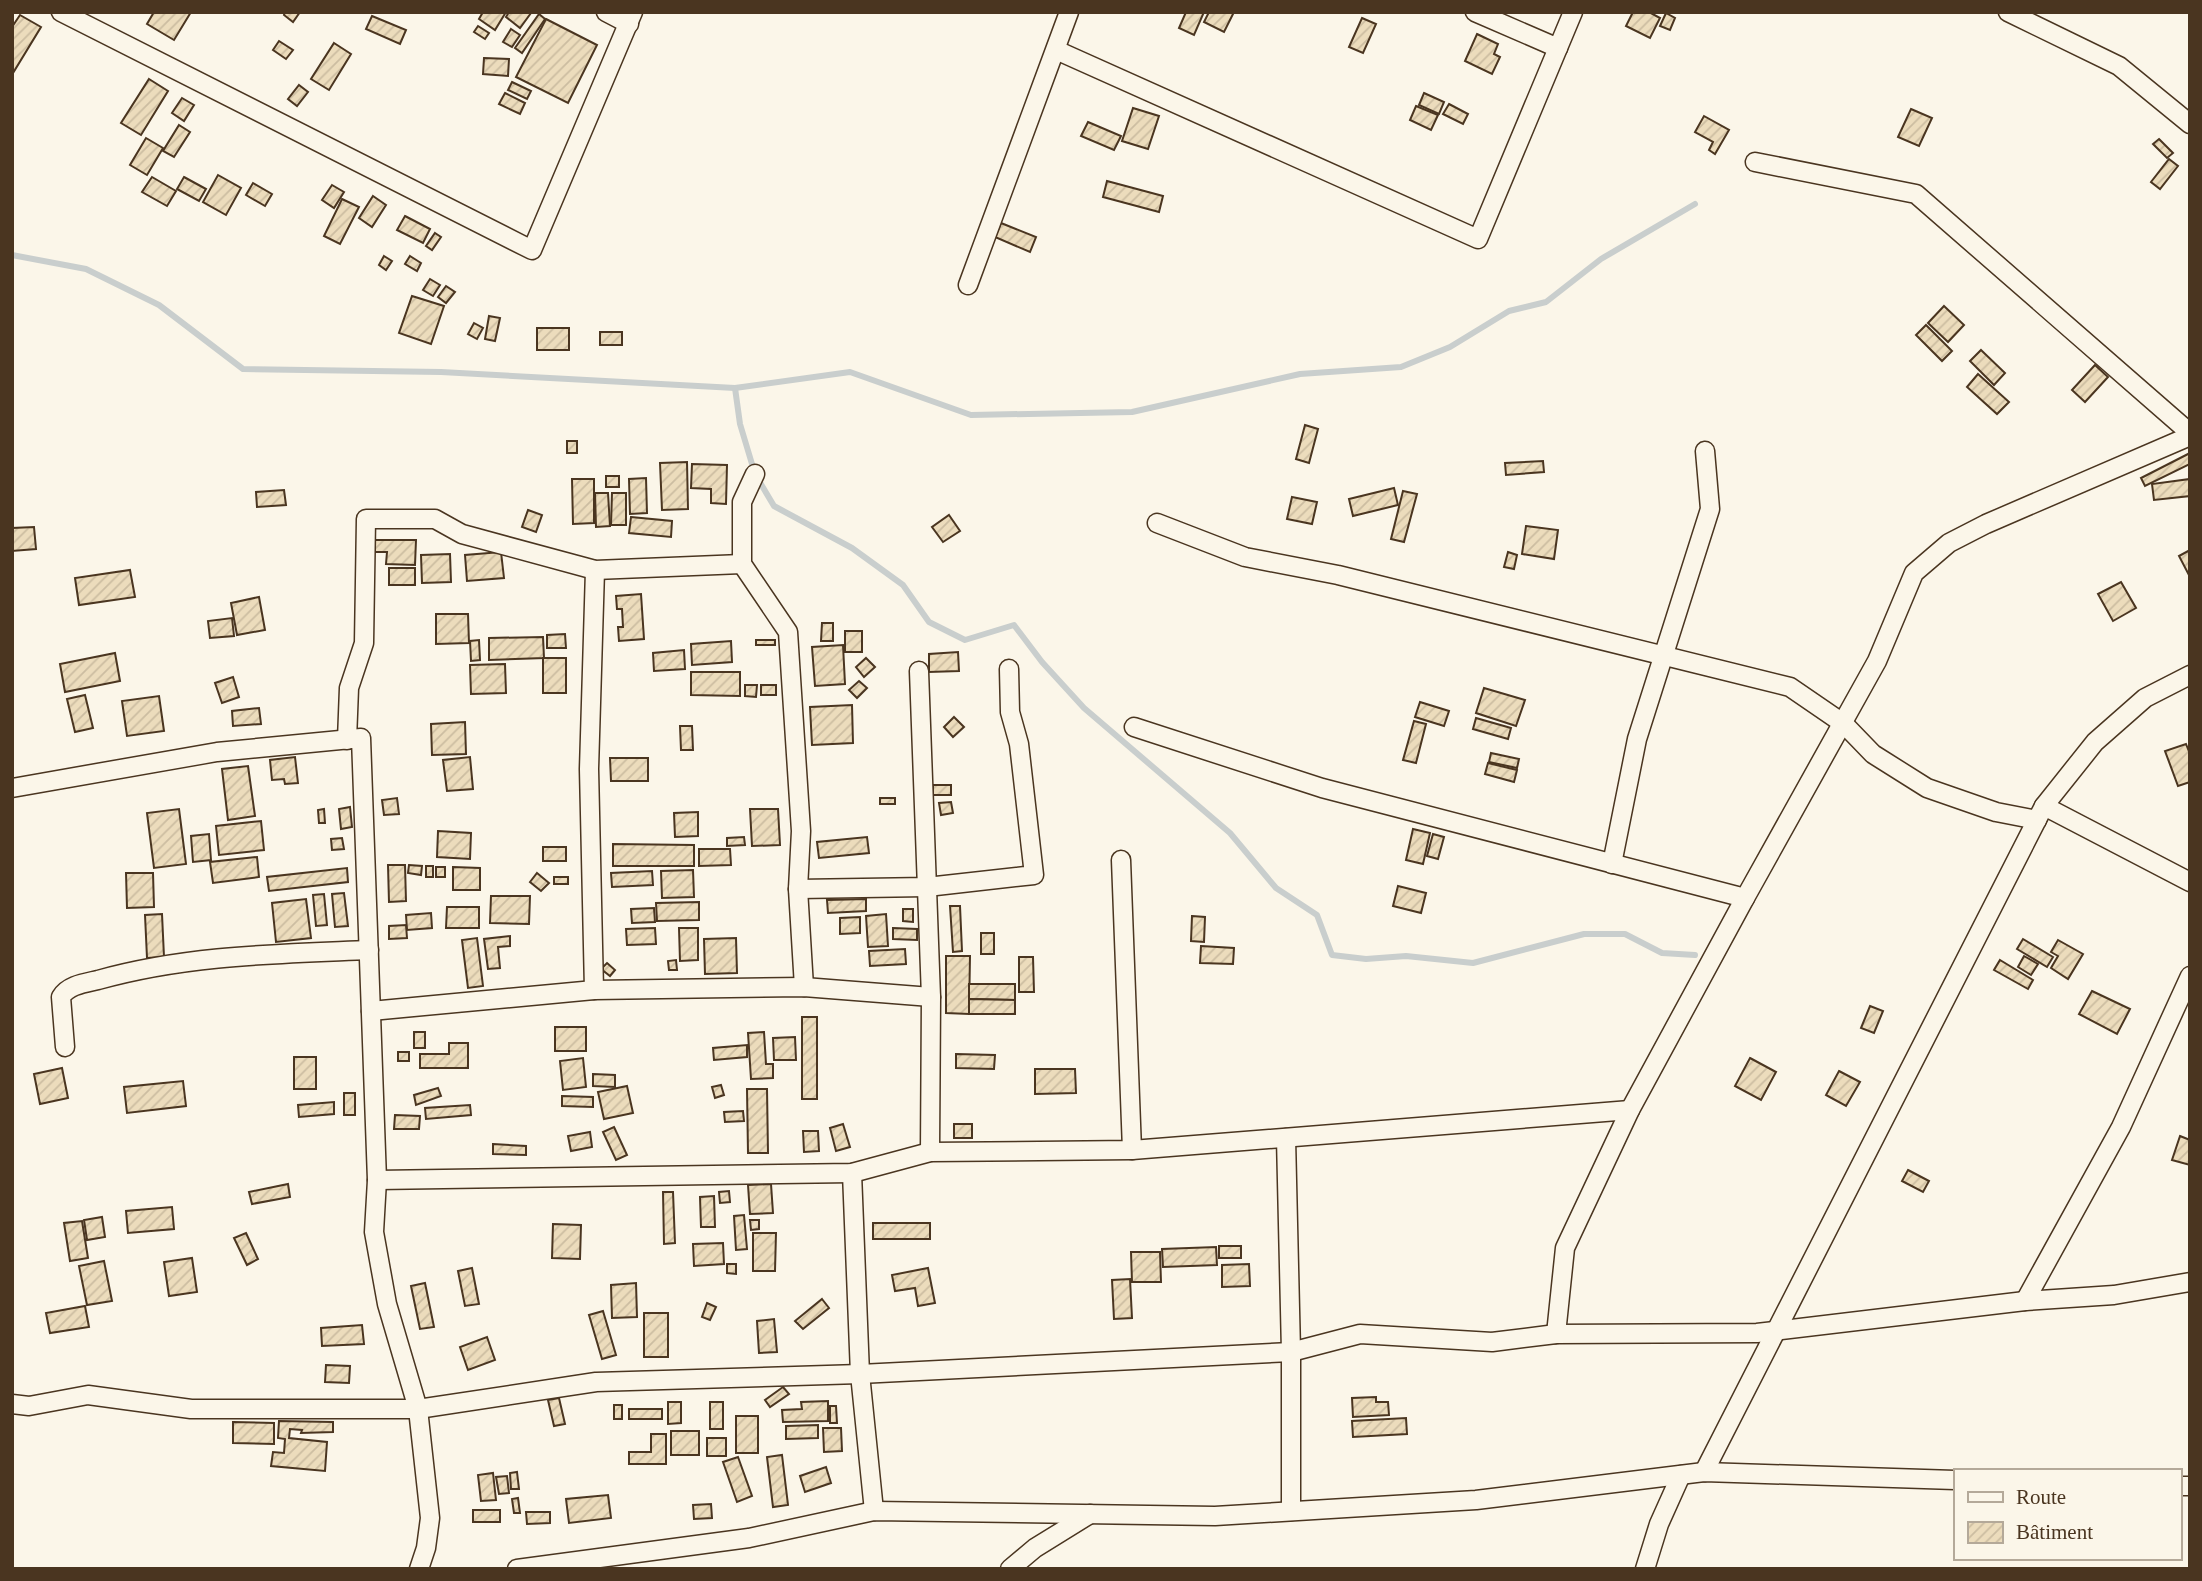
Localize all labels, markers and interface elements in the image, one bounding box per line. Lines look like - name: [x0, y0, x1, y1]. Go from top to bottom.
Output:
- legend: [1954, 1469, 2181, 1560]
- text: Route: [2016, 1485, 2066, 1509]
- text: Bâtiment: [2016, 1520, 2093, 1544]

